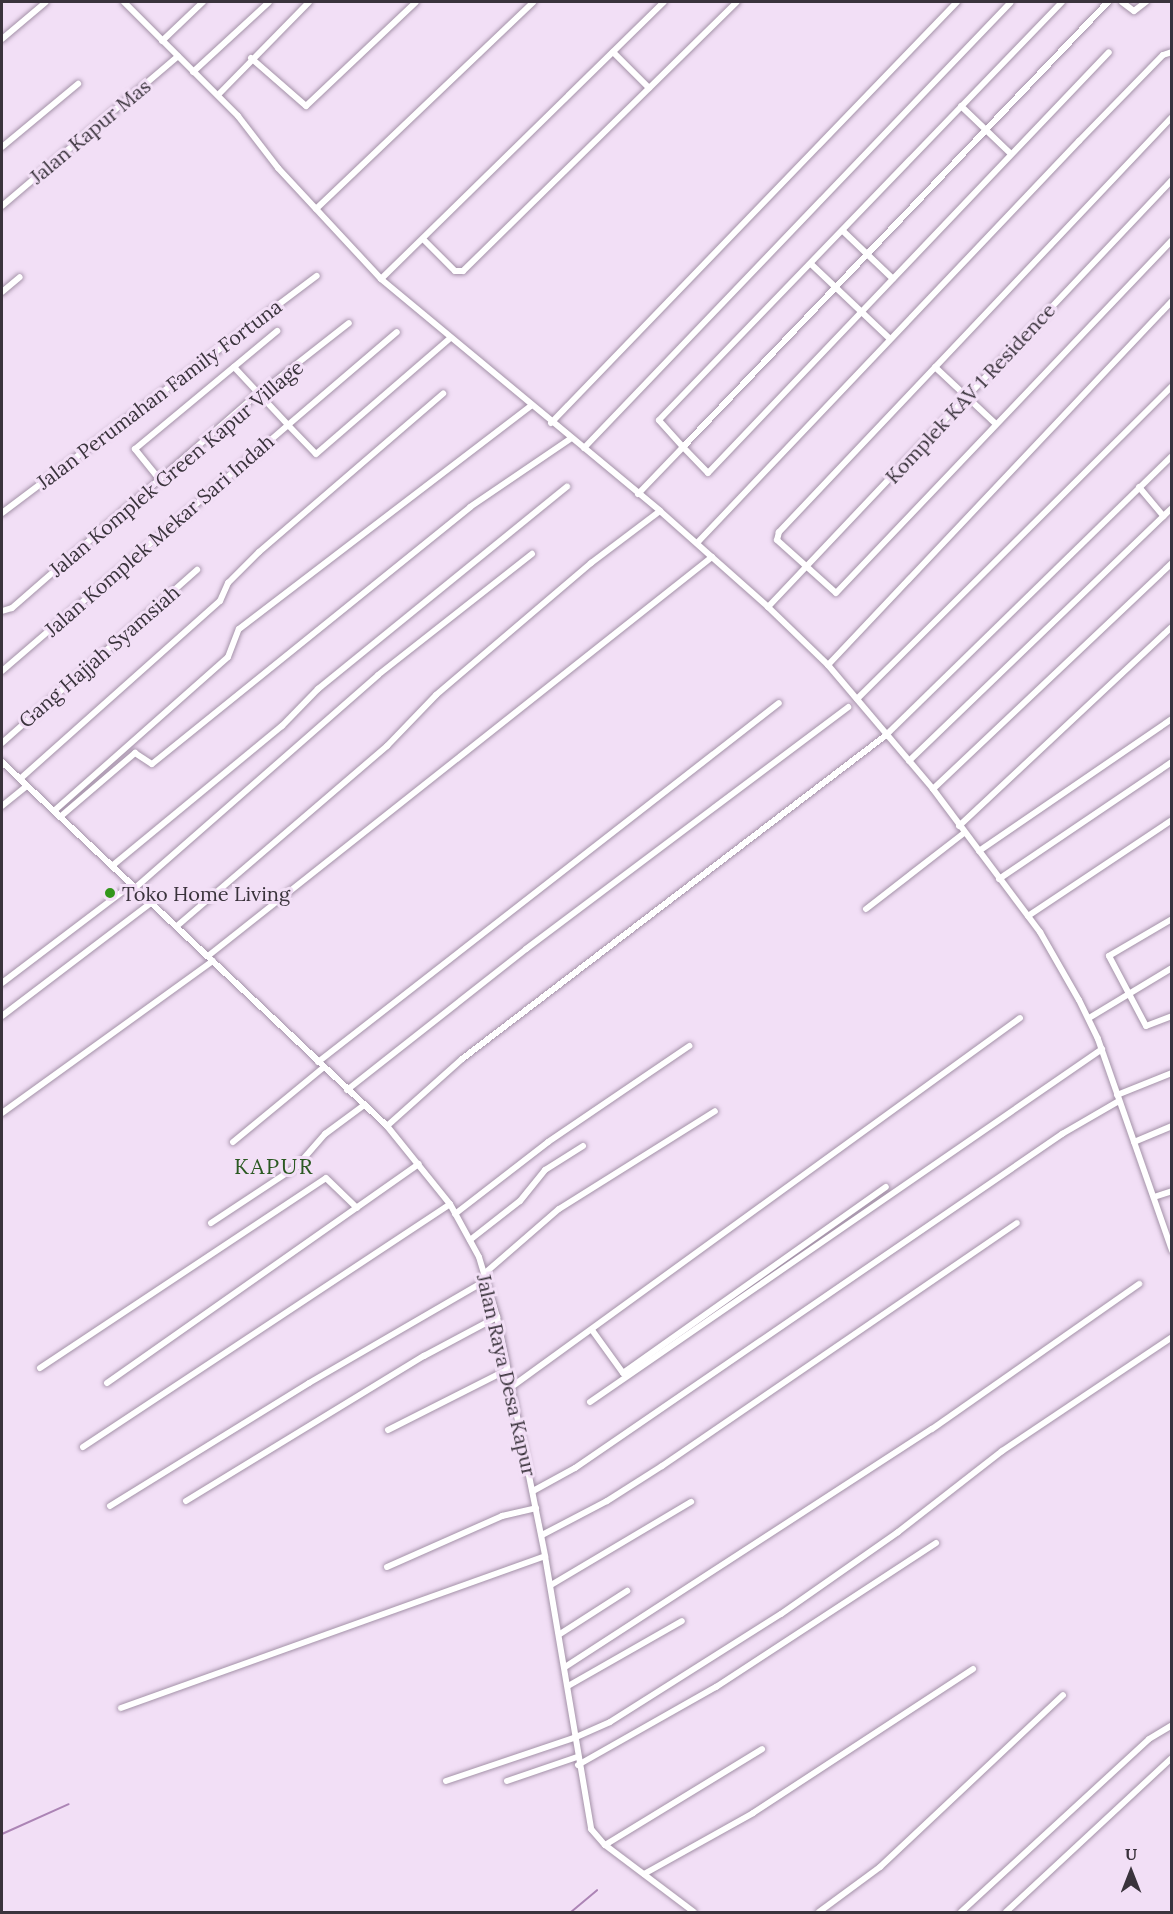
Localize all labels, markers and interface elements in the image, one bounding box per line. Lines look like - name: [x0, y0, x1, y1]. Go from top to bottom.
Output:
- street label: Jalan Kapur Mas: [25, 73, 155, 189]
- street label: Jalan Perumahan Family Fortuna: [32, 294, 286, 494]
- street label: Komplek KAV 1 Residence: [880, 298, 1060, 488]
- street label: Jalan Komplek Green Kapur Village: [44, 355, 308, 581]
- street label: Jalan Komplek Mekar Sari Indah: [39, 429, 279, 641]
- street label: Gang Hajjah Syamsiah: [14, 580, 184, 732]
- place label: Toko Home Living: [122, 881, 290, 905]
- marker: Toko Home Living: [103, 886, 117, 900]
- district label: KAPUR: [234, 1154, 314, 1180]
- street label: Jalan Raya Desa Kapur: [472, 1272, 542, 1478]
- north arrow: [1101, 1842, 1161, 1902]
- text: U: [1125, 1844, 1137, 1864]

